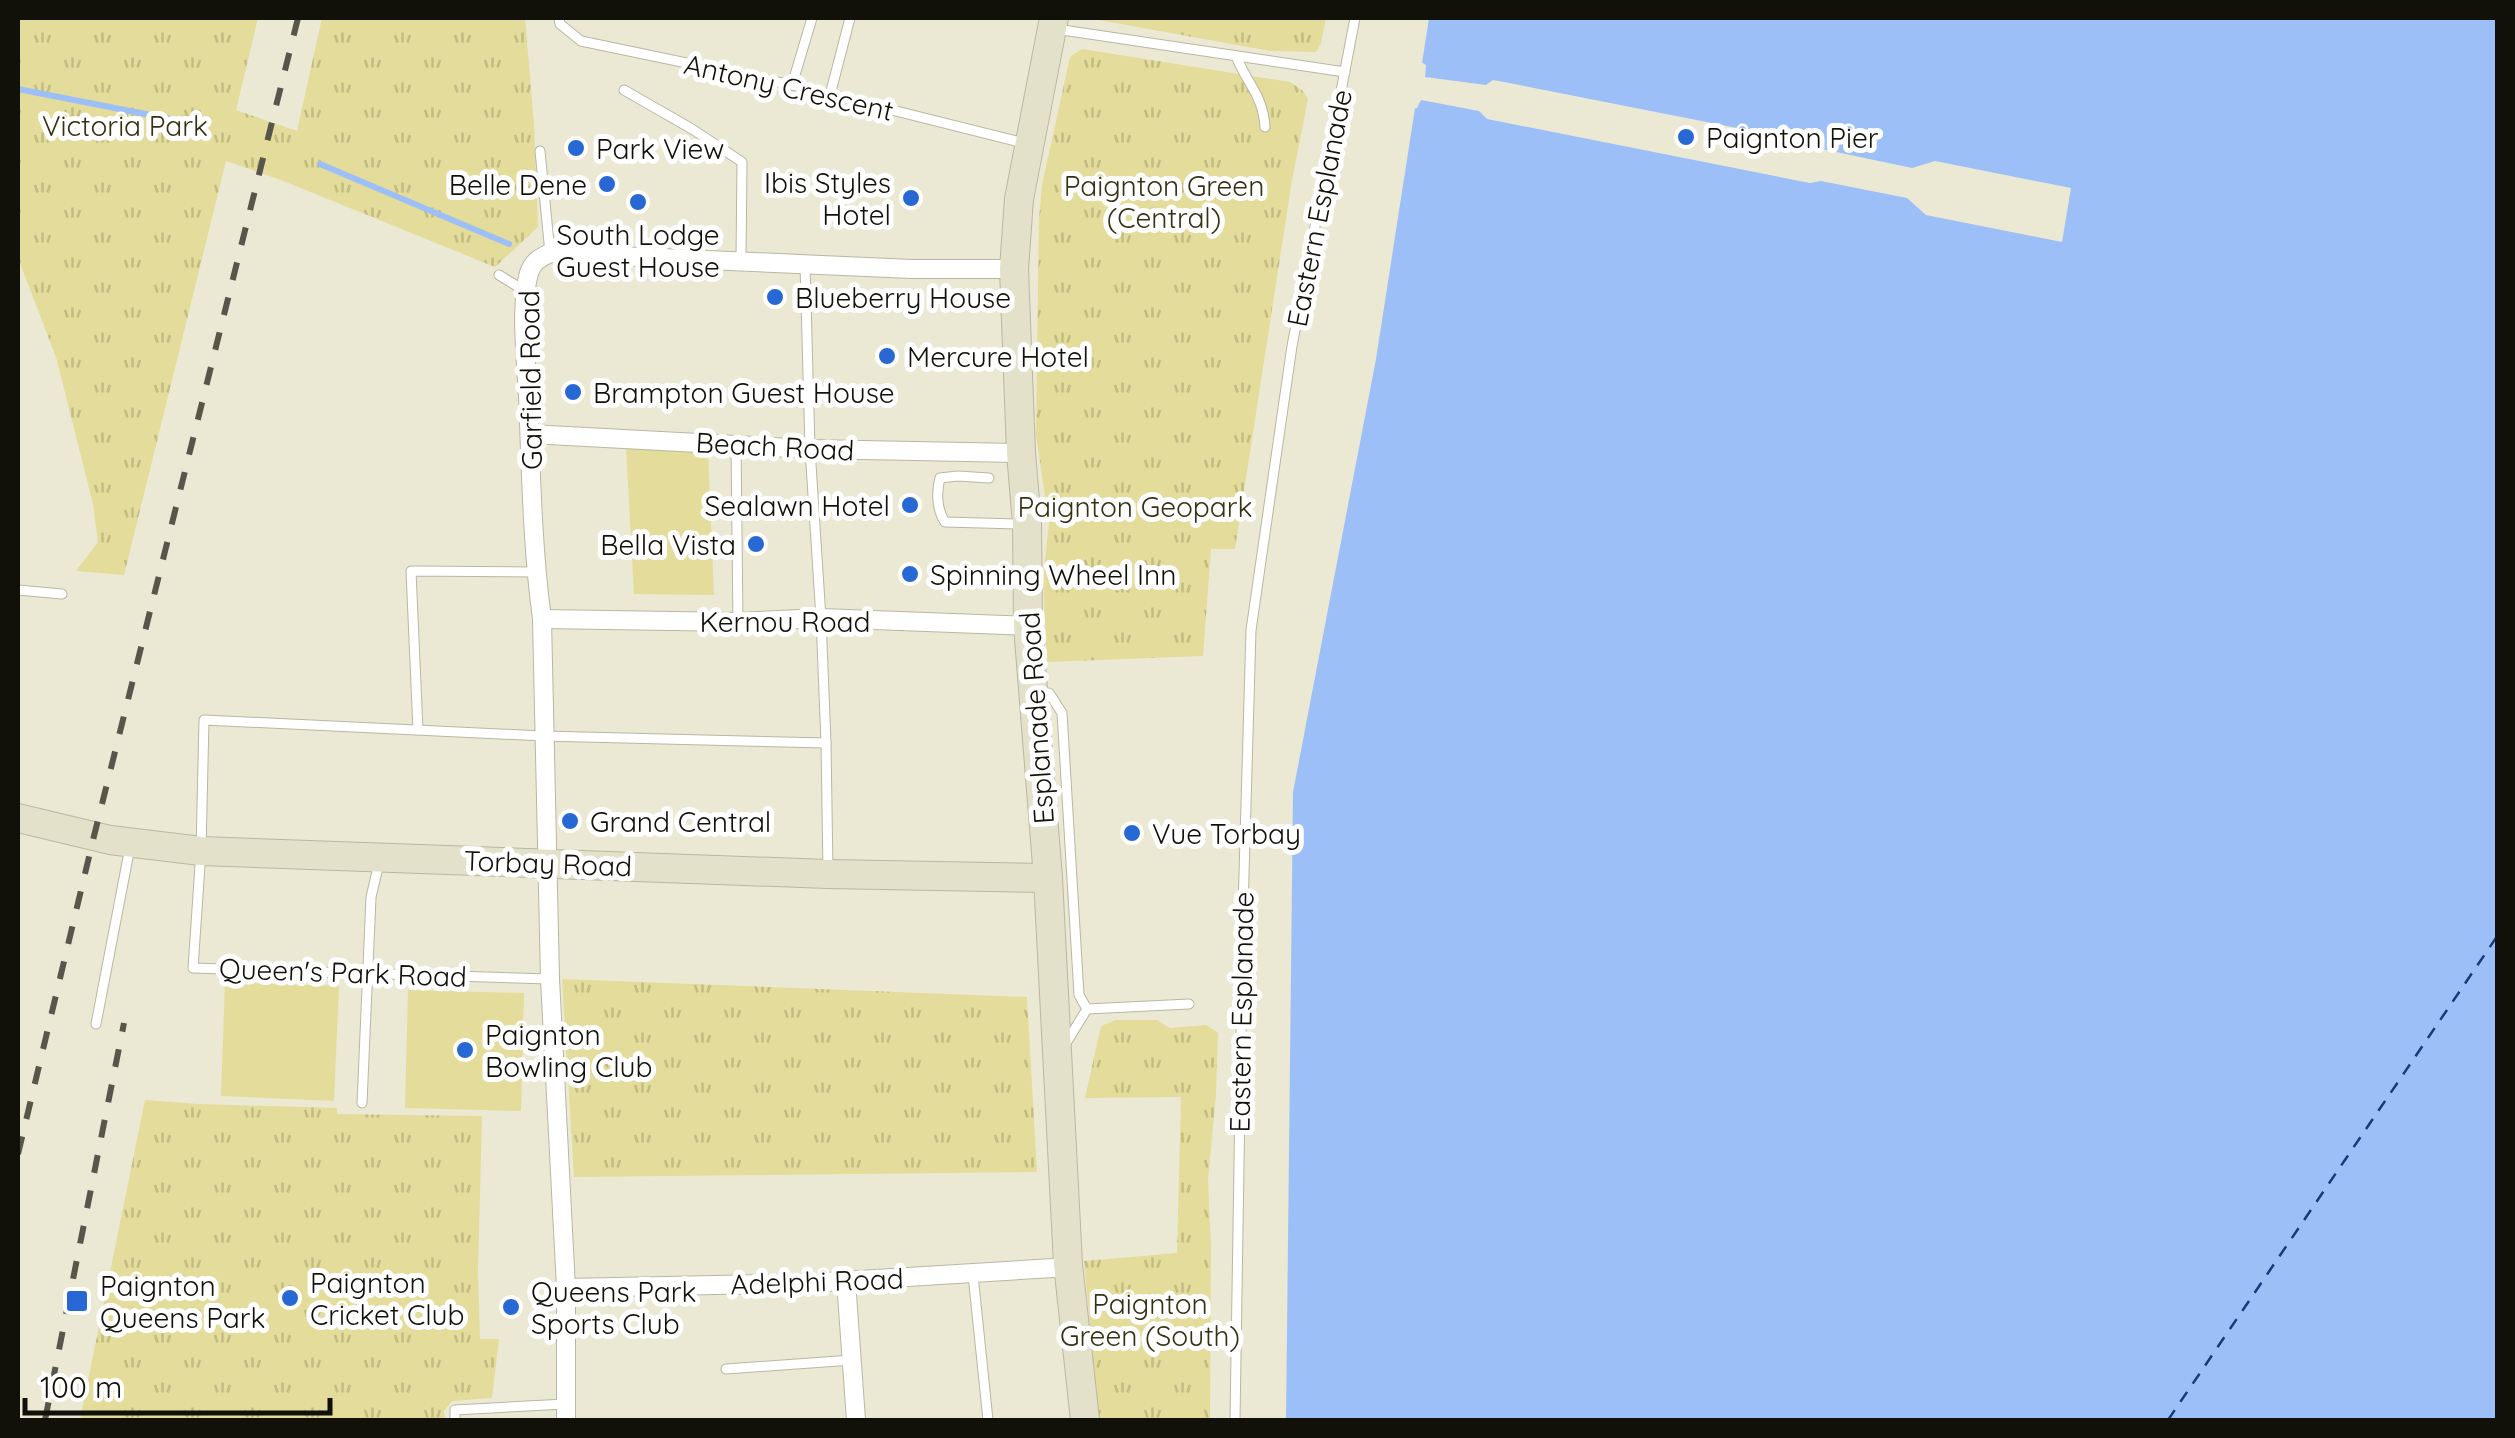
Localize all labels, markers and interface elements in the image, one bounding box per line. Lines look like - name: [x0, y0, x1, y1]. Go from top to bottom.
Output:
- street label: Antony Crescent: [681, 46, 897, 128]
- street label: Eastern Esplanade: [1279, 86, 1359, 330]
- park label: Victoria Park: [42, 108, 208, 143]
- place label: Paignton Pier: [1706, 120, 1879, 155]
- marker: Paignton Pier: [1675, 126, 1697, 148]
- place label: Park View: [596, 131, 724, 166]
- marker: Park View: [565, 137, 587, 159]
- place label: Ibis Styles Hotel: [764, 165, 891, 232]
- place label: Belle Dene: [449, 167, 587, 202]
- park label: Paignton Green (Central): [1064, 168, 1264, 235]
- marker: Belle Dene: [596, 173, 618, 195]
- marker: Ibis Styles Hotel: [900, 187, 922, 209]
- marker: South Lodge Guest House: [627, 191, 649, 213]
- place label: South Lodge Guest House: [556, 217, 720, 284]
- place label: Blueberry House: [795, 280, 1011, 315]
- marker: Blueberry House: [764, 286, 786, 308]
- street label: Garfield Road: [511, 290, 549, 470]
- place label: Mercure Hotel: [907, 339, 1089, 374]
- marker: Mercure Hotel: [876, 345, 898, 367]
- place label: Brampton Guest House: [593, 375, 895, 410]
- marker: Brampton Guest House: [562, 381, 584, 403]
- street label: Beach Road: [695, 424, 855, 468]
- place label: Sealawn Hotel: [705, 488, 890, 523]
- park label: Paignton Geopark: [1017, 489, 1253, 524]
- marker: Sealawn Hotel: [899, 494, 921, 516]
- place label: Bella Vista: [600, 527, 736, 562]
- marker: Bella Vista: [745, 533, 767, 555]
- place label: Spinning Wheel Inn: [930, 557, 1176, 592]
- marker: Spinning Wheel Inn: [899, 563, 921, 585]
- street label: Kernou Road: [699, 604, 871, 639]
- street label: Esplanade Road: [1011, 611, 1061, 825]
- place label: Grand Central: [590, 804, 771, 839]
- marker: Grand Central: [559, 810, 581, 832]
- place label: Vue Torbay: [1152, 816, 1301, 851]
- marker: Vue Torbay: [1121, 822, 1143, 844]
- street label: Torbay Road: [463, 843, 633, 883]
- street label: Eastern Esplanade: [1221, 891, 1261, 1133]
- street label: Queen's Park Road: [218, 950, 468, 994]
- place label: Paignton Bowling Club: [485, 1017, 652, 1084]
- marker: Paignton Bowling Club: [454, 1039, 476, 1061]
- street label: Adelphi Road: [730, 1260, 904, 1302]
- place label: Paignton Cricket Club: [310, 1265, 464, 1332]
- place label: Paignton Queens Park: [100, 1268, 266, 1335]
- place label: Queens Park Sports Club: [531, 1274, 697, 1341]
- park label: Paignton Green (South): [1060, 1286, 1240, 1353]
- marker: Paignton Cricket Club: [279, 1287, 301, 1309]
- marker: Paignton Queens Park: [64, 1288, 90, 1314]
- marker: Queens Park Sports Club: [500, 1296, 522, 1318]
- scale bar: [25, 1353, 330, 1415]
- text: 100 m: [40, 1368, 122, 1406]

